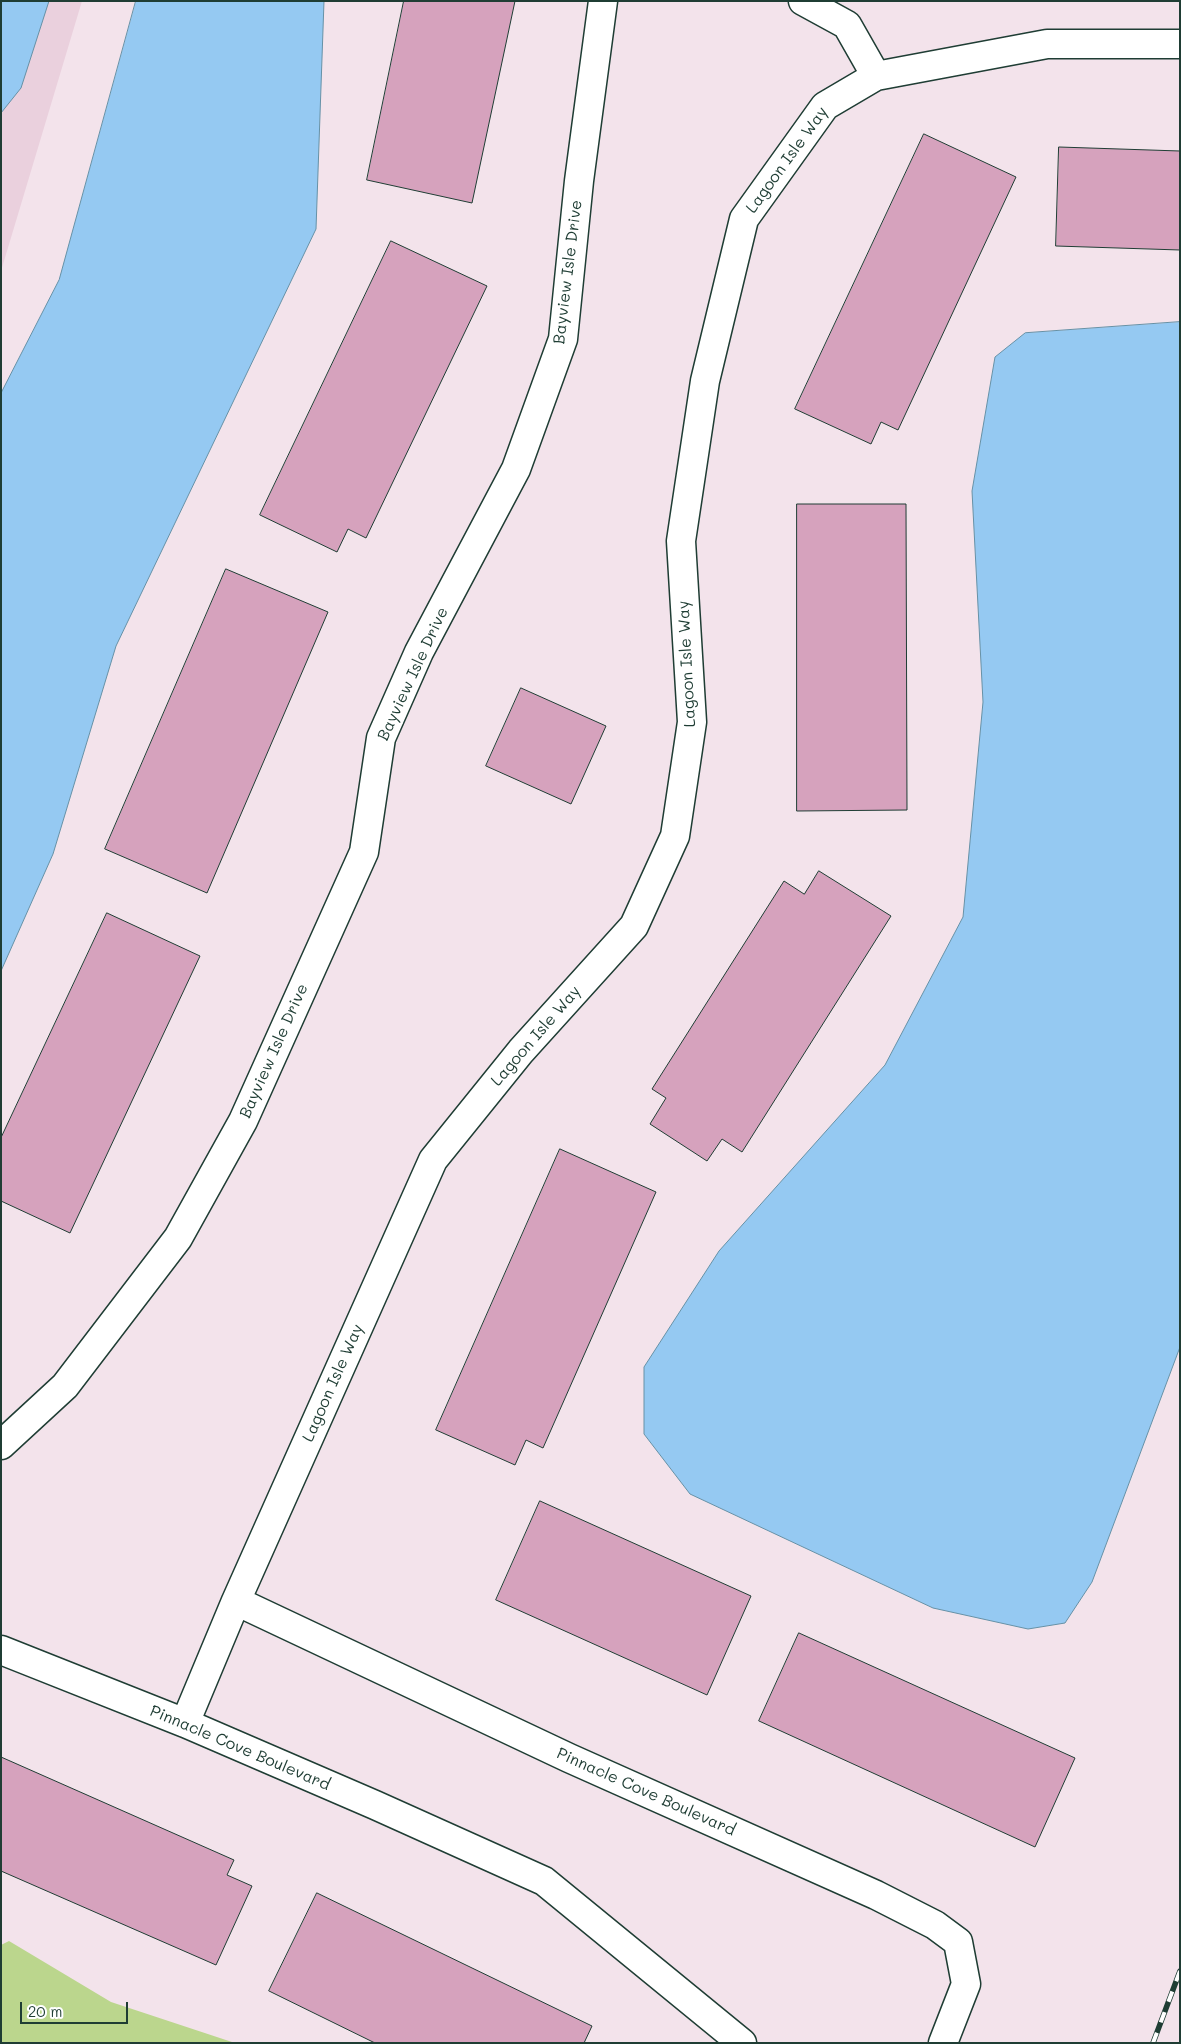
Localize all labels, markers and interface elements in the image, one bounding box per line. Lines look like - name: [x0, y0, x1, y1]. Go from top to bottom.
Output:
- street label: Lagoon Isle Way: [742, 103, 832, 217]
- street label: Bayview Isle Drive: [550, 199, 586, 345]
- street label: Lagoon Isle Way: [674, 600, 700, 728]
- street label: Bayview Isle Drive: [374, 604, 452, 744]
- street label: Bayview Isle Drive: [236, 981, 312, 1121]
- street label: Lagoon Isle Way: [487, 982, 585, 1090]
- street label: Lagoon Isle Way: [298, 1321, 368, 1445]
- street label: Pinnacle Cove Boulevard: [147, 1701, 333, 1795]
- street label: Pinnacle Cove Boulevard: [554, 1744, 738, 1840]
- scale bar: [22, 1992, 130, 2024]
- text: 20 m: [28, 2001, 62, 2021]

